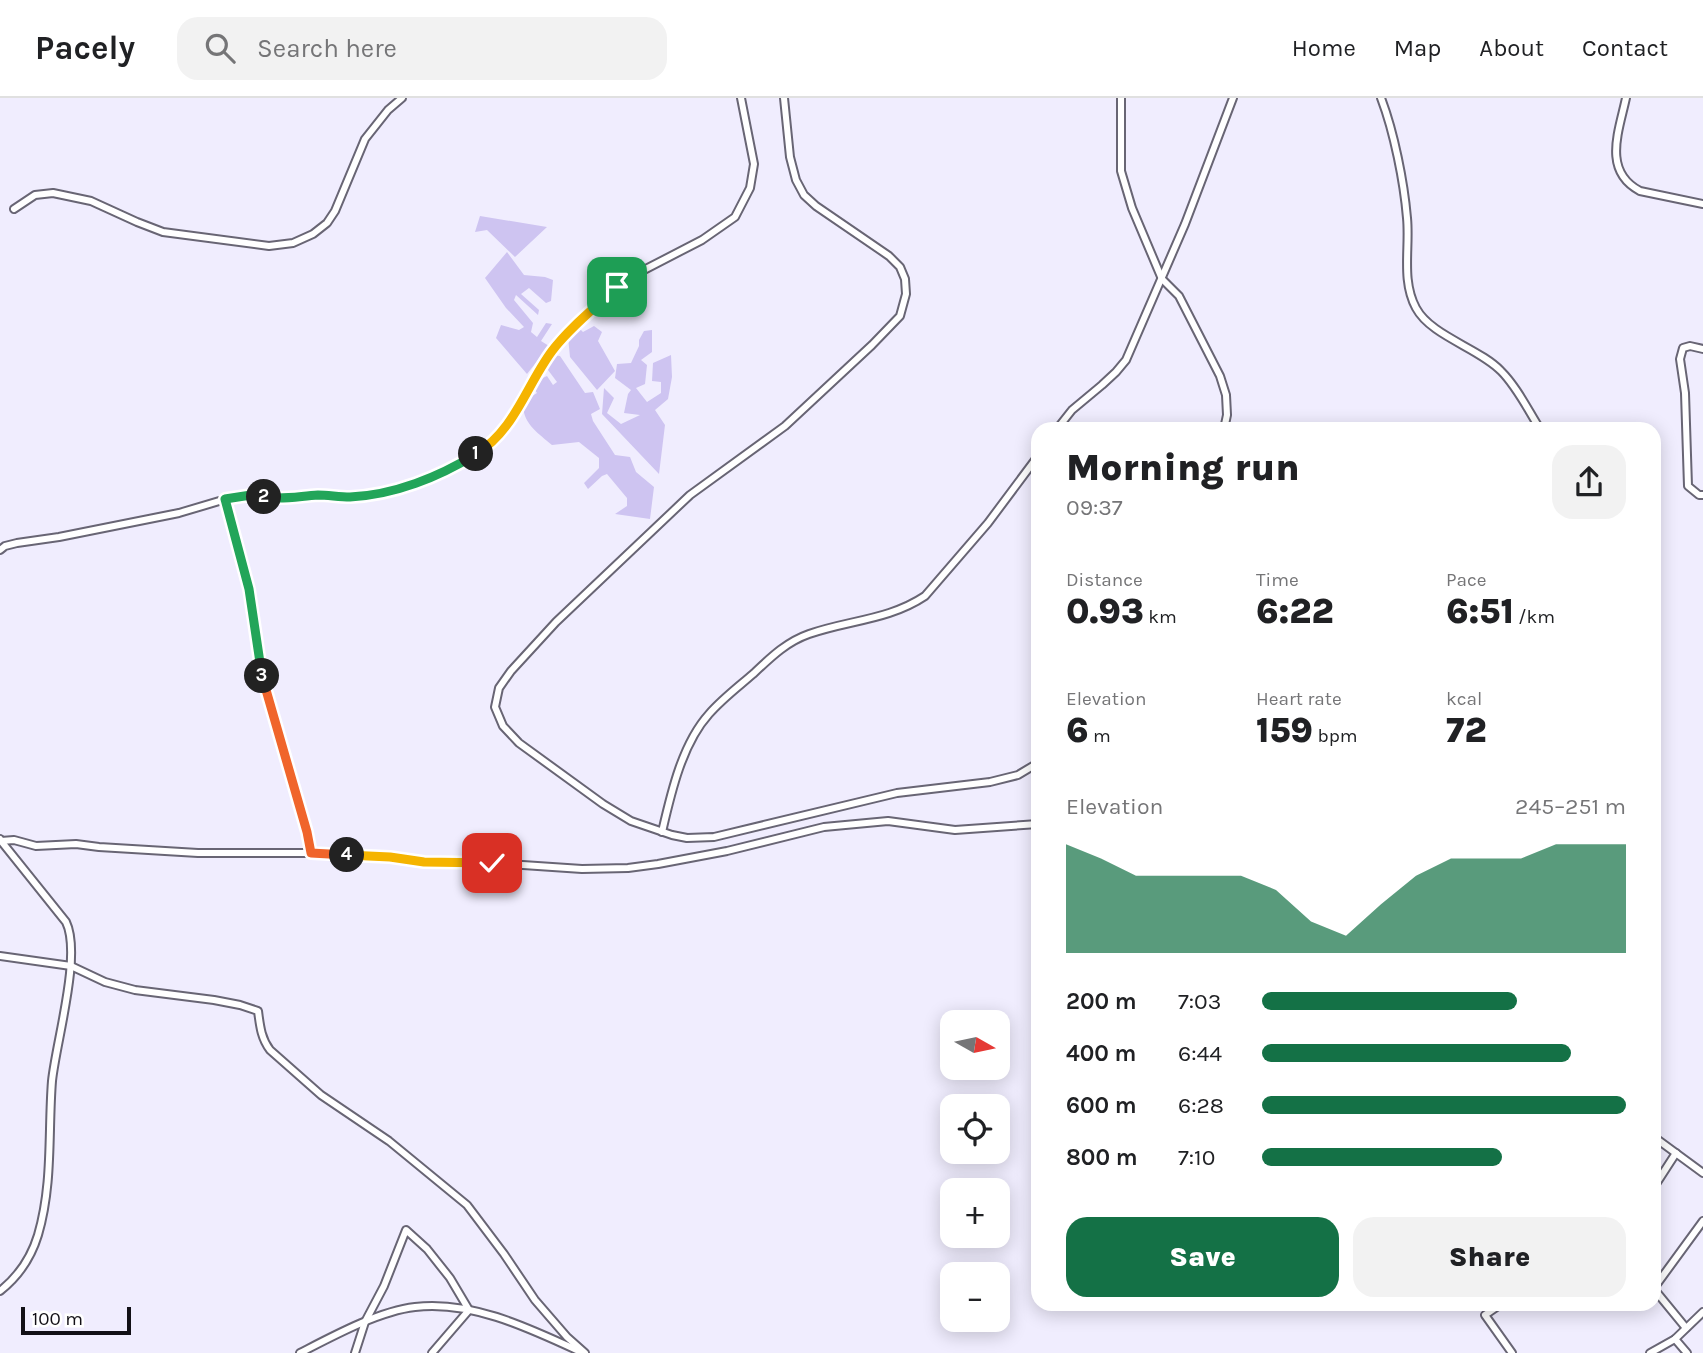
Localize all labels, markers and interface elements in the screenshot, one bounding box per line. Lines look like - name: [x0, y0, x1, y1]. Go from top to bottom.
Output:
- search box: [177, 17, 667, 80]
- text: Pacely: [35, 29, 135, 67]
- icon: search: [201, 29, 239, 67]
- text: Search here: [257, 33, 397, 64]
- text: Home: [1292, 34, 1356, 62]
- text: Map: [1394, 34, 1441, 62]
- text: About: [1479, 34, 1544, 62]
- text: Contact: [1582, 34, 1668, 62]
- pin: [587, 257, 647, 317]
- icon: arrive: [598, 268, 636, 306]
- pin: 1: [458, 436, 494, 472]
- text: 1: [472, 442, 479, 464]
- text: Morning run: [1066, 445, 1300, 490]
- button: share: [1552, 445, 1626, 519]
- pin: 2: [246, 480, 282, 514]
- text: 2: [258, 485, 269, 507]
- text: 09:37: [1066, 494, 1123, 521]
- text: Distance: [1066, 569, 1143, 591]
- text: Time: [1256, 569, 1299, 591]
- text: Pace: [1446, 569, 1487, 591]
- text: 0.93: [1066, 591, 1144, 632]
- text: 6:22: [1256, 591, 1334, 632]
- text: 6:51: [1446, 591, 1514, 632]
- text: km: [1144, 606, 1177, 628]
- text: /km: [1514, 606, 1555, 628]
- pin: 3: [244, 658, 280, 694]
- text: 3: [256, 664, 267, 686]
- text: Elevation: [1066, 688, 1146, 710]
- text: Heart rate: [1256, 688, 1342, 710]
- text: kcal: [1446, 688, 1482, 710]
- text: 6: [1066, 710, 1089, 751]
- text: 159: [1256, 710, 1313, 751]
- text: 72: [1446, 710, 1487, 751]
- text: m: [1089, 725, 1111, 747]
- text: bpm: [1313, 725, 1358, 747]
- text: Elevation: [1066, 793, 1163, 820]
- text: 245–251 m: [1515, 793, 1626, 820]
- pin: [462, 833, 522, 893]
- pin: 4: [330, 838, 364, 872]
- text: 4: [341, 843, 352, 865]
- icon: check: [473, 844, 511, 882]
- text: 200 m: [1066, 988, 1137, 1015]
- text: 7:03: [1178, 988, 1221, 1015]
- north arrow: [940, 1010, 1010, 1080]
- map controls: [940, 1010, 1010, 1332]
- text: 400 m: [1066, 1040, 1136, 1067]
- text: 6:44: [1178, 1040, 1222, 1067]
- text: 600 m: [1066, 1092, 1137, 1119]
- text: 6:28: [1178, 1092, 1224, 1119]
- button: locate: [940, 1094, 1010, 1164]
- text: 800 m: [1066, 1144, 1138, 1171]
- text: 7:10: [1178, 1144, 1215, 1171]
- button: +: [940, 1178, 1010, 1248]
- button: Save: [1066, 1217, 1339, 1297]
- button: Share: [1353, 1217, 1626, 1297]
- button: −: [940, 1262, 1010, 1332]
- scale bar: [21, 1304, 131, 1336]
- text: 100 m: [32, 1308, 83, 1330]

